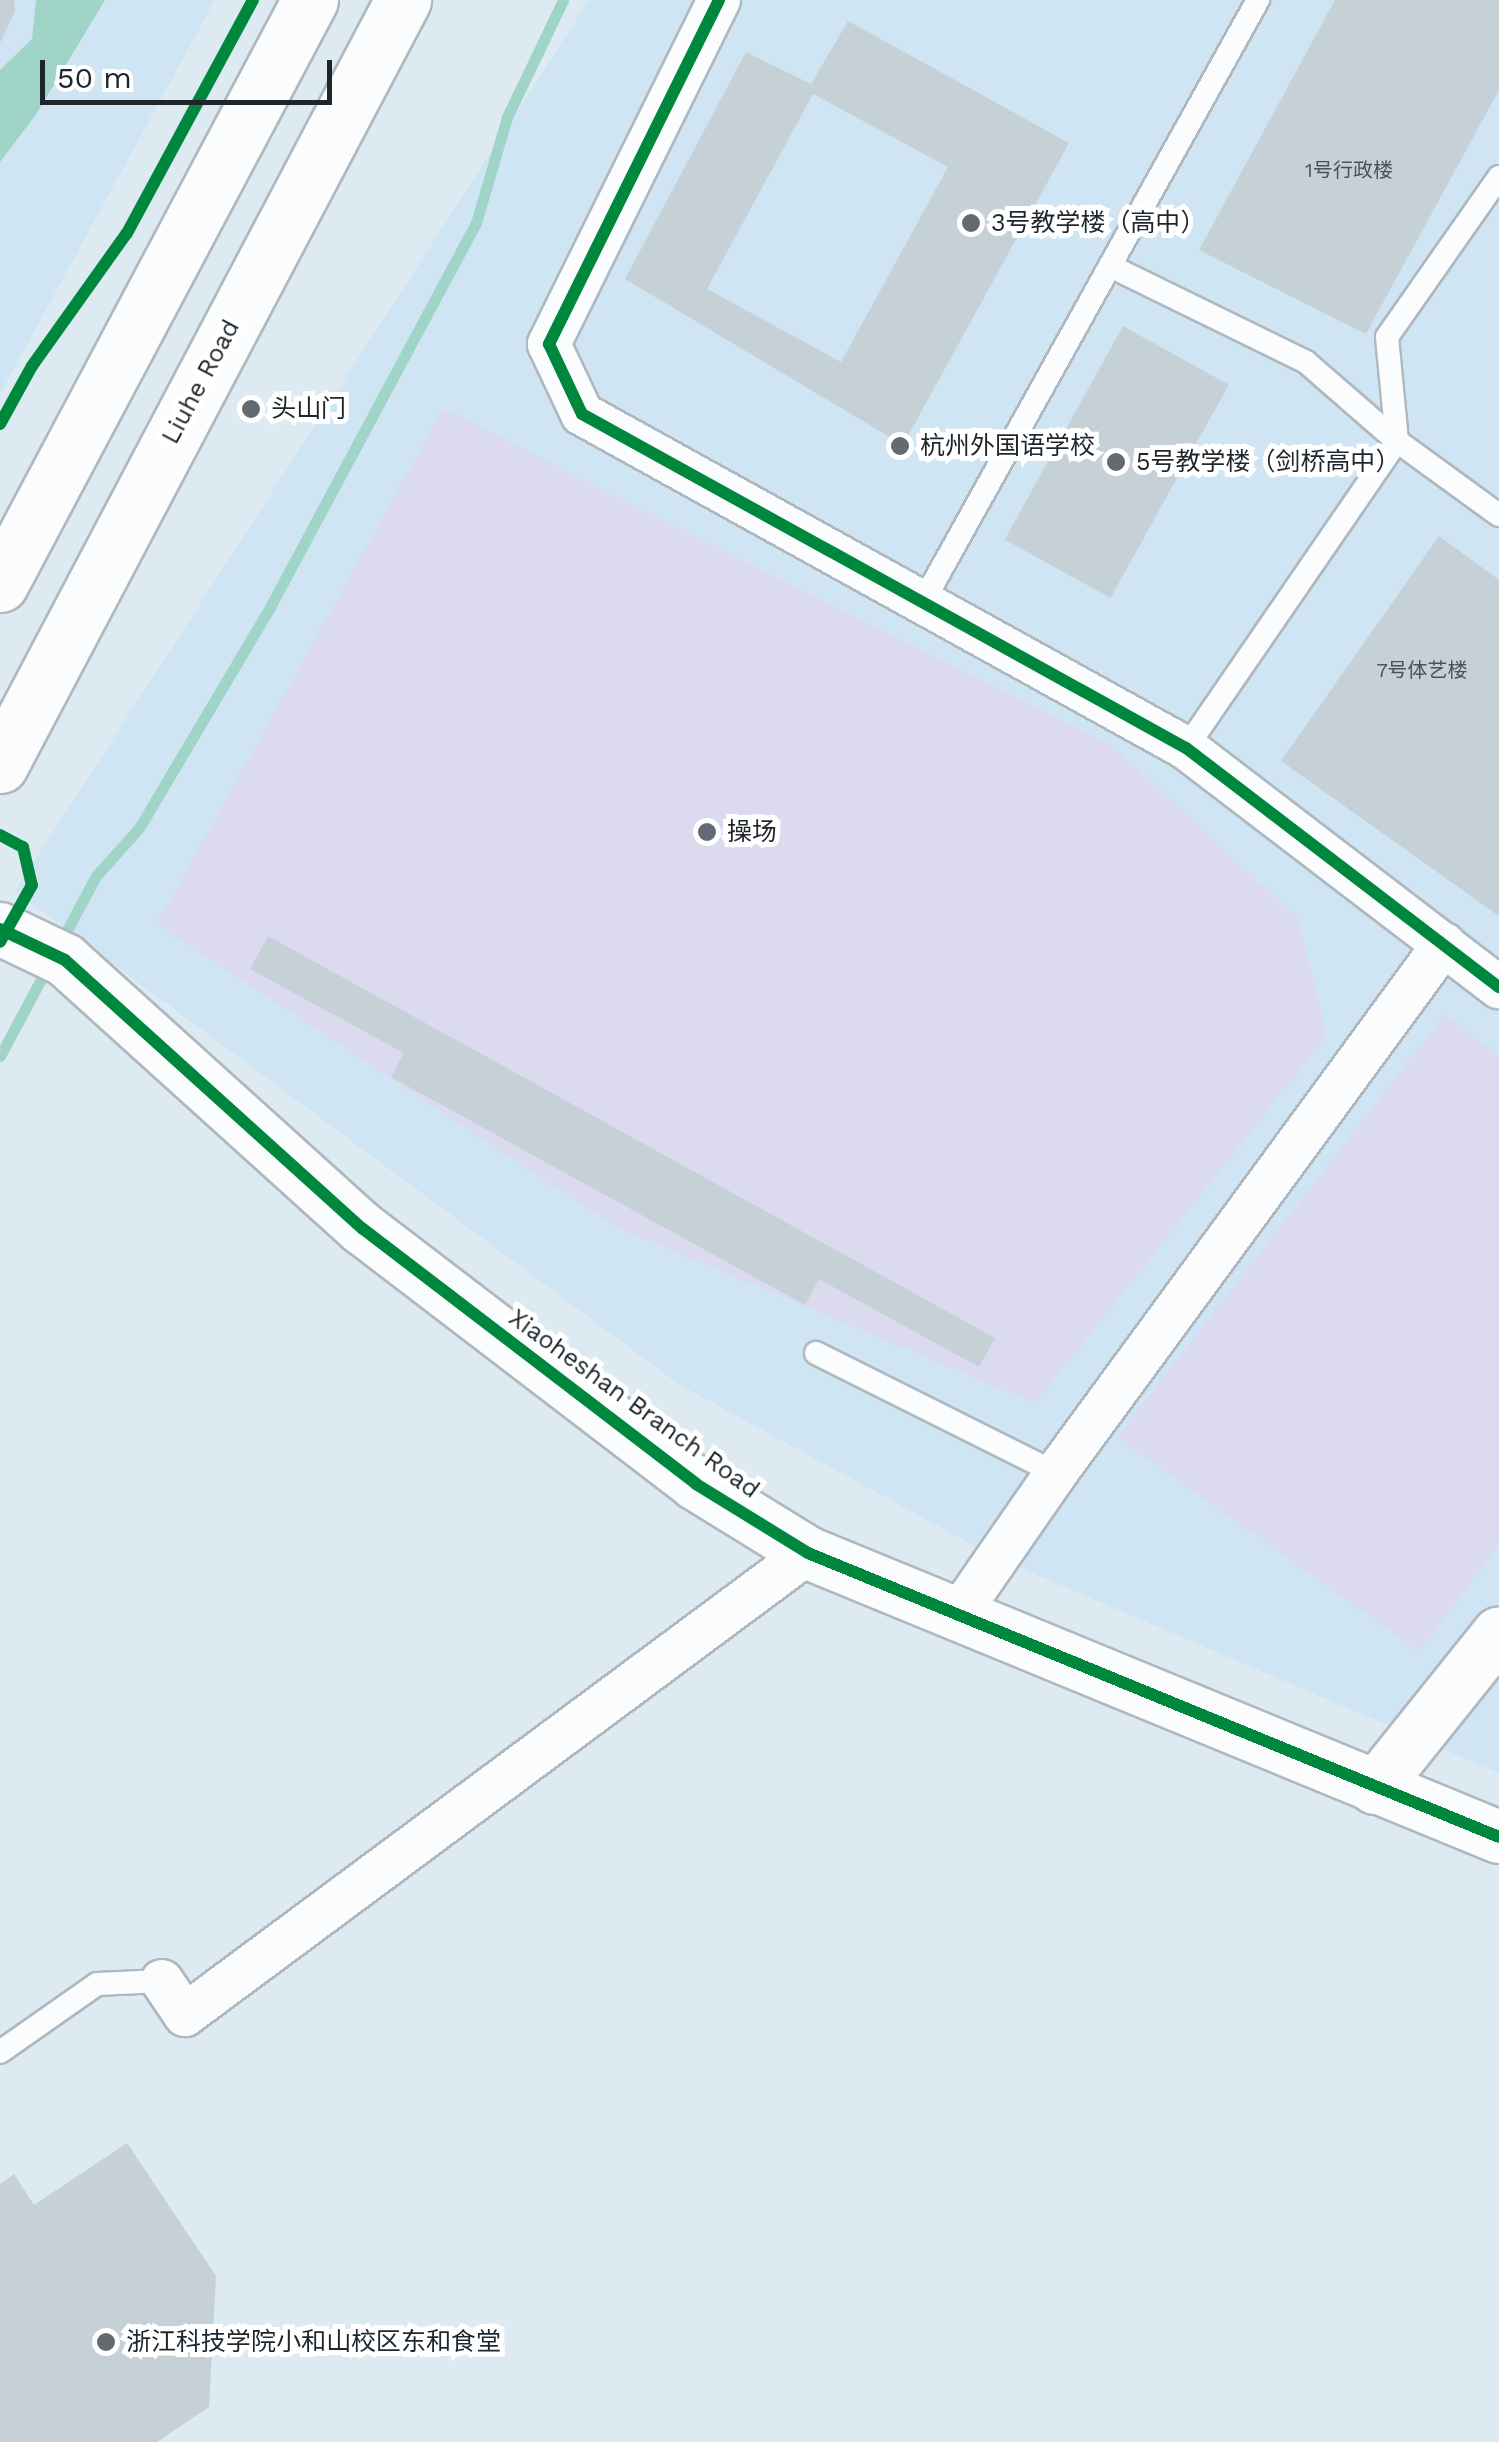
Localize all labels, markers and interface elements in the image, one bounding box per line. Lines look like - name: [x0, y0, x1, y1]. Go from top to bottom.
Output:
- scale bar: [45, 40, 338, 102]
- text: 50 m: [57, 60, 132, 95]
- house number: 1号行政楼: [1305, 158, 1393, 182]
- place label: 3号教学楼（高中）: [991, 208, 1206, 238]
- marker: 3号教学楼（高中）: [960, 212, 982, 234]
- street label: Liuhe Road: [156, 315, 246, 449]
- place label: 头山门: [271, 394, 346, 424]
- marker: 头山门: [240, 398, 262, 420]
- place label: 杭州外国语学校: [920, 431, 1095, 461]
- marker: 杭州外国语学校: [889, 435, 911, 457]
- place label: 5号教学楼（剑桥高中）: [1136, 447, 1401, 477]
- marker: 5号教学楼（剑桥高中）: [1105, 451, 1127, 473]
- house number: 7号体艺楼: [1376, 658, 1468, 682]
- place label: 操场: [727, 817, 777, 847]
- marker: 操场: [696, 821, 718, 843]
- street label: Xiaoheshan Branch Road: [503, 1303, 765, 1505]
- place label: 浙江科技学院小和山校区东和食堂: [126, 2327, 501, 2357]
- marker: 浙江科技学院小和山校区东和食堂: [95, 2331, 117, 2353]

